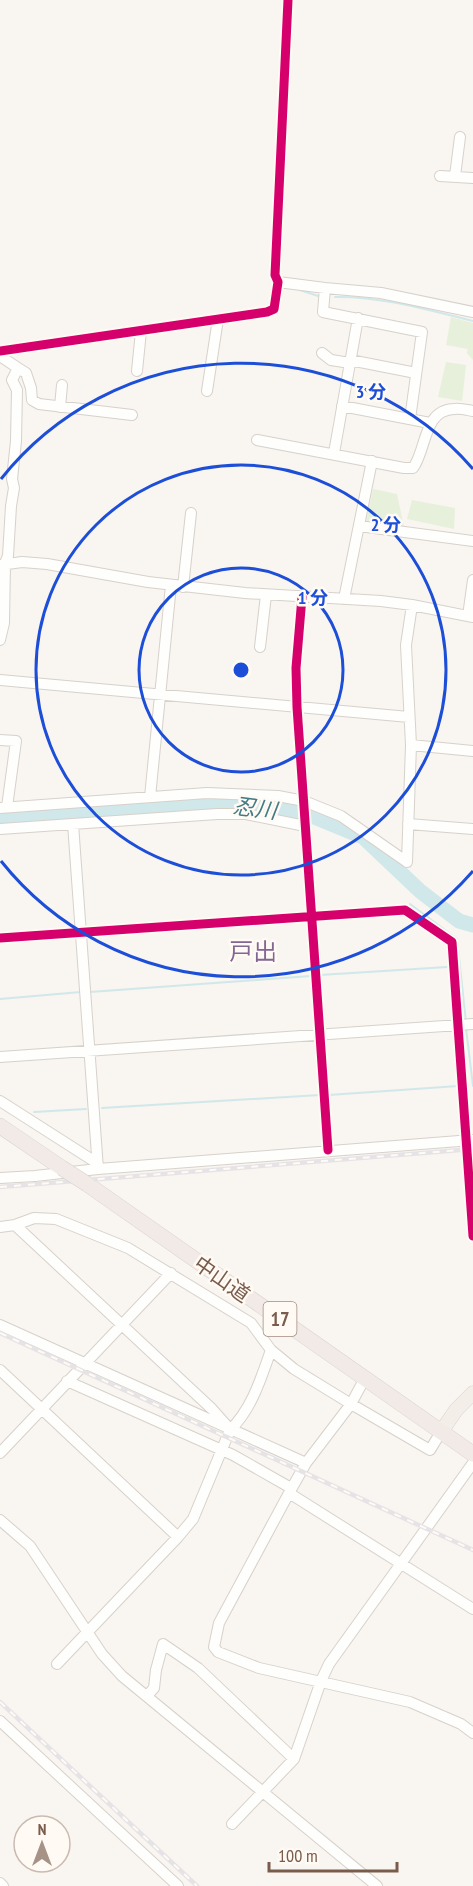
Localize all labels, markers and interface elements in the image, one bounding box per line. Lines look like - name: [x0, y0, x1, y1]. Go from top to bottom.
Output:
- text: 3 分: [356, 380, 386, 403]
- text: 2 分: [371, 513, 401, 536]
- text: 1 分: [298, 586, 328, 609]
- centre of rings: [231, 660, 251, 680]
- water label: 忍川: [231, 791, 281, 825]
- district label: 戸出: [229, 936, 277, 967]
- street label: 中山道: [188, 1250, 256, 1308]
- road number: 17: [264, 1302, 296, 1336]
- north arrow: [12, 1814, 72, 1874]
- text: N: [38, 1819, 46, 1839]
- scale bar: [269, 1835, 396, 1873]
- text: 100 m: [278, 1844, 318, 1867]

